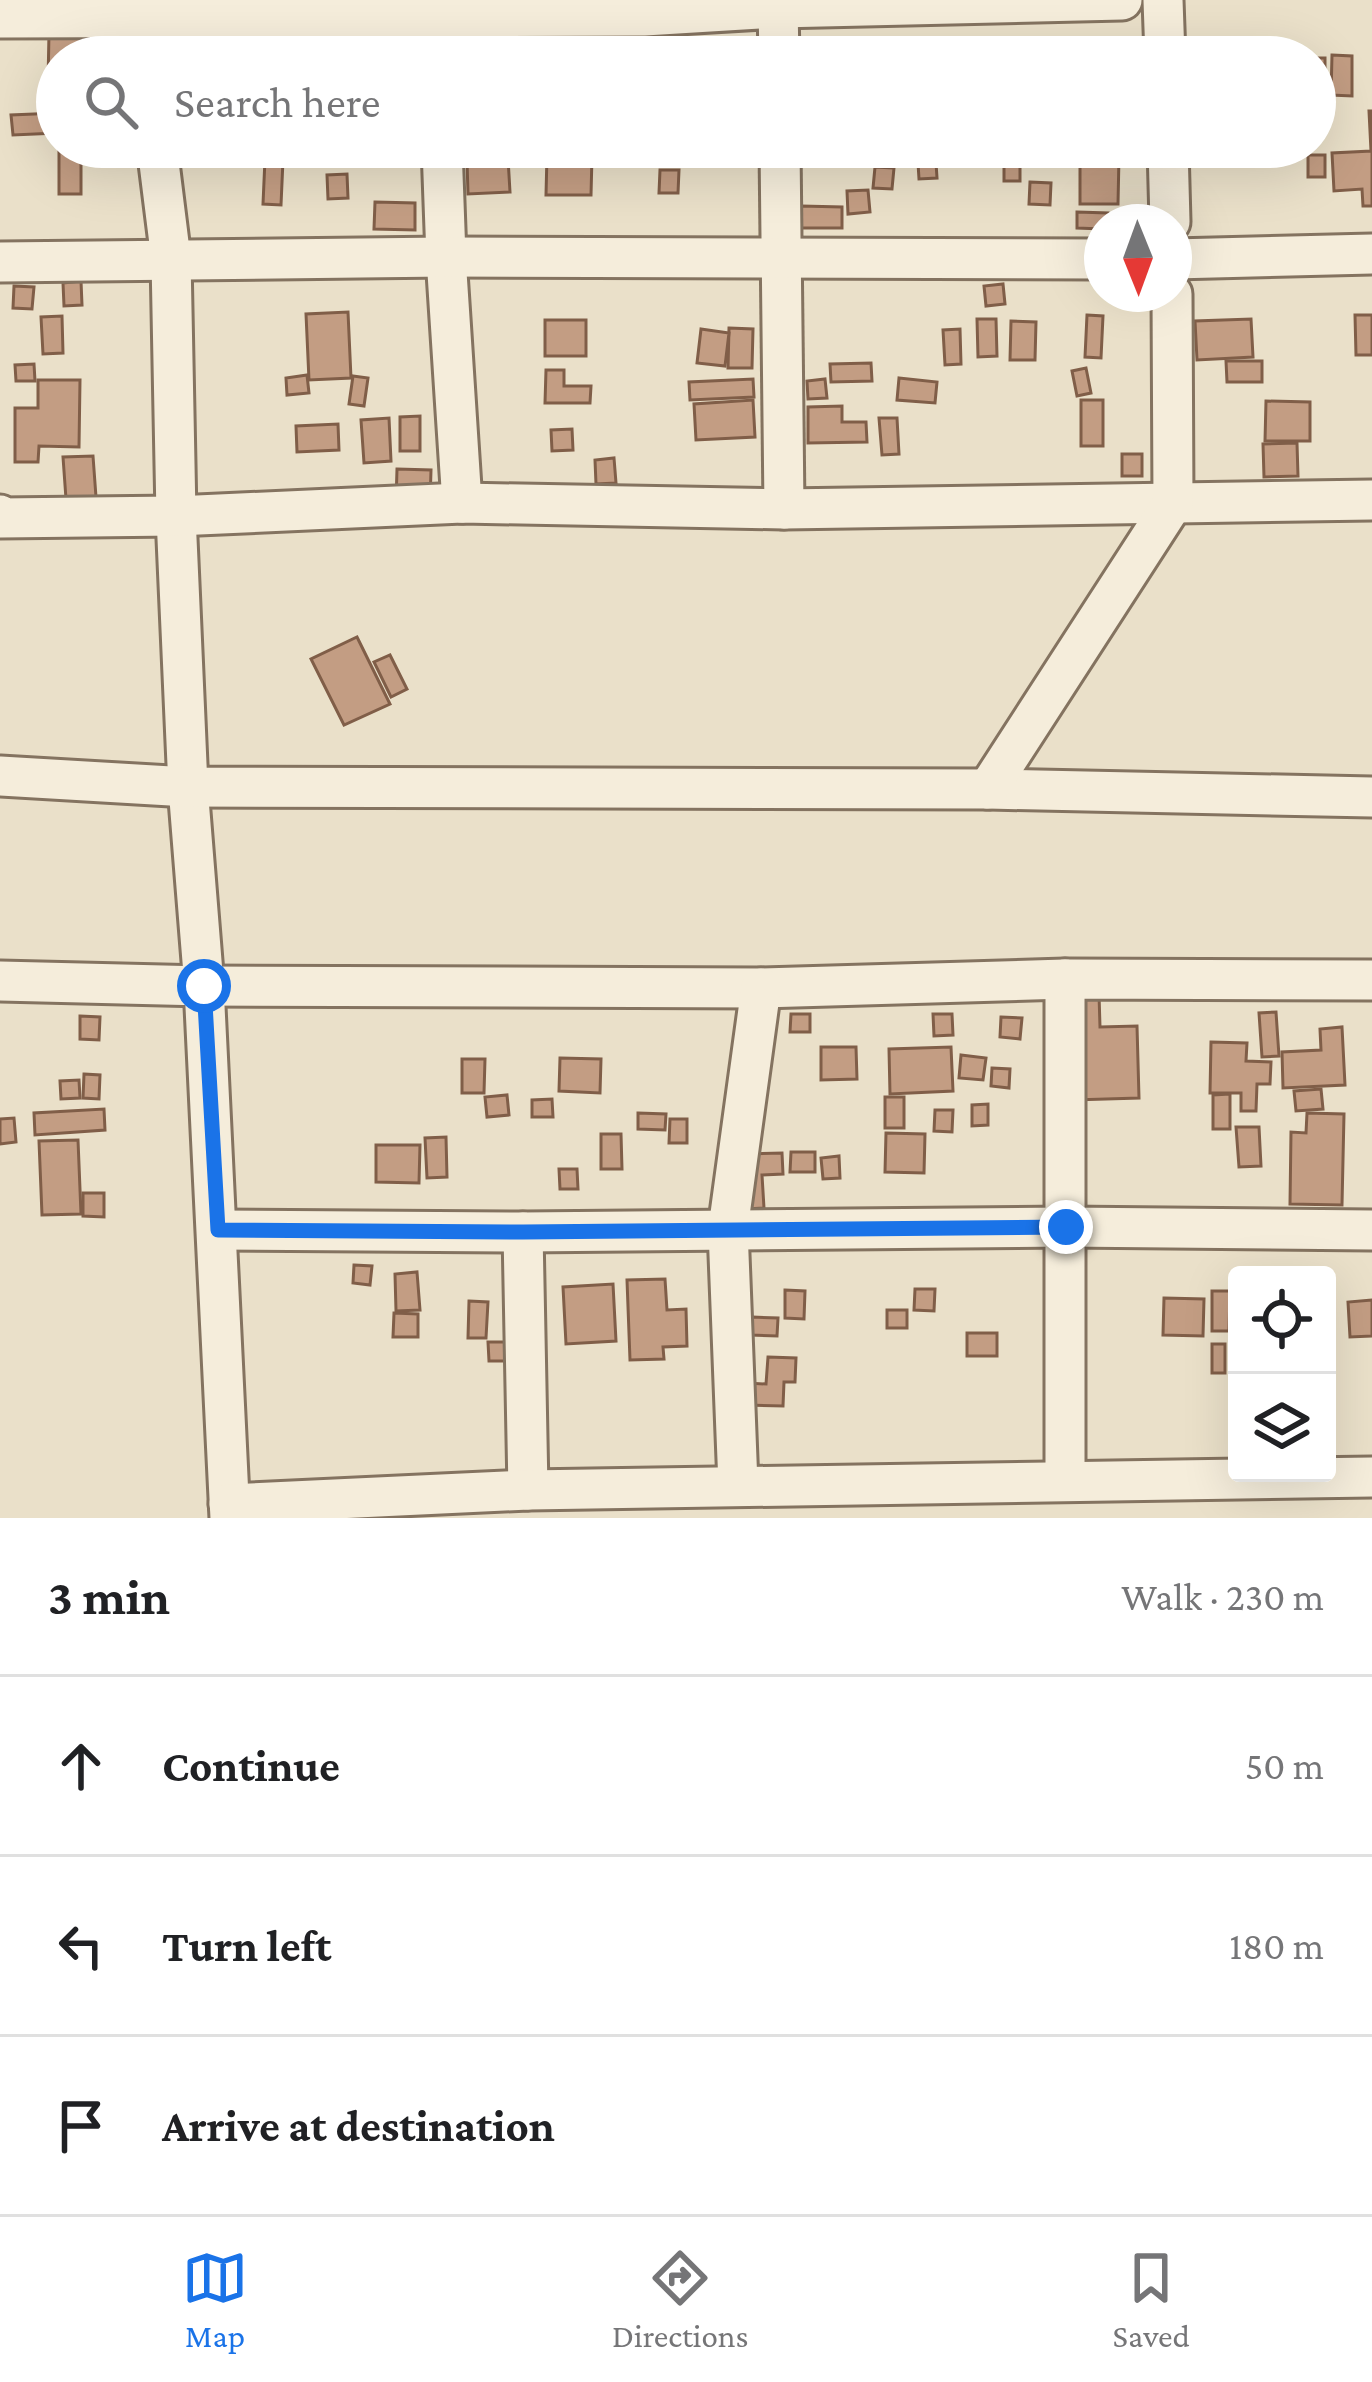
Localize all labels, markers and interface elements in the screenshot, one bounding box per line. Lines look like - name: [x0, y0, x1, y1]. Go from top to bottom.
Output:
- search box: [36, 36, 1336, 168]
- icon: search: [78, 69, 144, 135]
- text: Search here: [174, 77, 381, 127]
- north arrow: [1084, 204, 1192, 312]
- route start: [177, 959, 231, 1013]
- route end: [1039, 1200, 1093, 1254]
- map controls: [1228, 1266, 1336, 1482]
- button: locate: [1228, 1266, 1336, 1374]
- button: layers: [1228, 1374, 1336, 1482]
- text: 3 min: [48, 1568, 170, 1625]
- text: Walk · 230 m: [1121, 1575, 1324, 1618]
- icon: ahead: [48, 1733, 114, 1799]
- text: Continue: [162, 1741, 340, 1791]
- text: 50 m: [1245, 1744, 1324, 1787]
- icon: left: [48, 1913, 114, 1979]
- text: Turn left: [162, 1921, 331, 1971]
- text: 180 m: [1229, 1924, 1324, 1967]
- icon: arrive: [48, 2093, 114, 2159]
- text: Arrive at destination: [162, 2101, 555, 2151]
- tab: Map: [182, 2245, 248, 2354]
- tab: Directions: [612, 2245, 749, 2354]
- tab: Saved: [1113, 2245, 1190, 2354]

